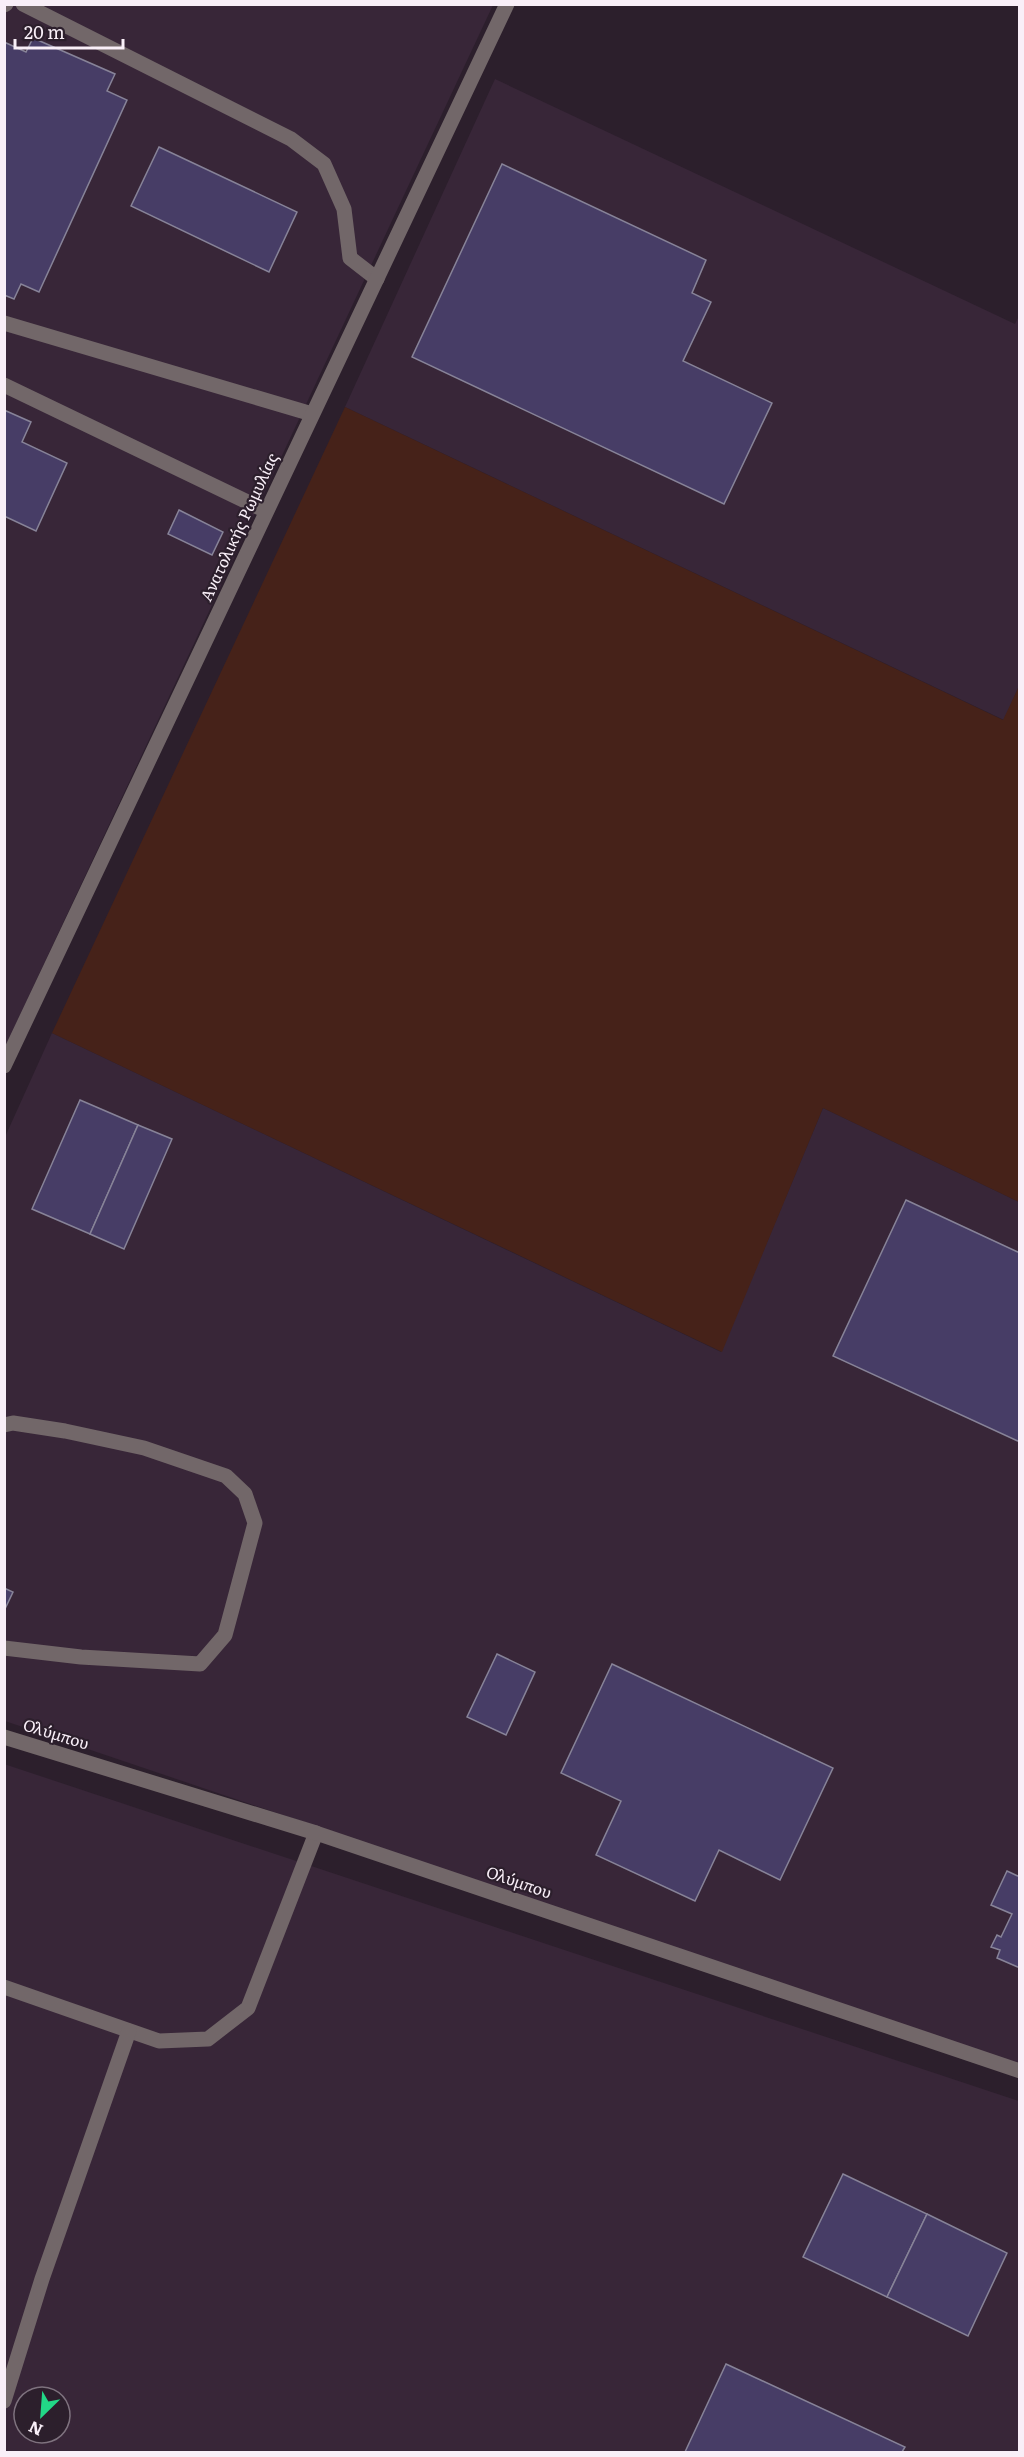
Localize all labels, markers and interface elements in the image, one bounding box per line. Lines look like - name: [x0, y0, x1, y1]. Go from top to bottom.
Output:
- scale bar: [15, 12, 123, 50]
- text: 20 m: [24, 18, 65, 45]
- street label: Ανατολικής Ρωμυλίας: [193, 448, 283, 605]
- street label: Ολύμπου: [20, 1712, 92, 1754]
- street label: Ολύμπου: [483, 1859, 555, 1903]
- north arrow: [12, 2385, 72, 2445]
- text: N: [24, 2416, 46, 2443]

